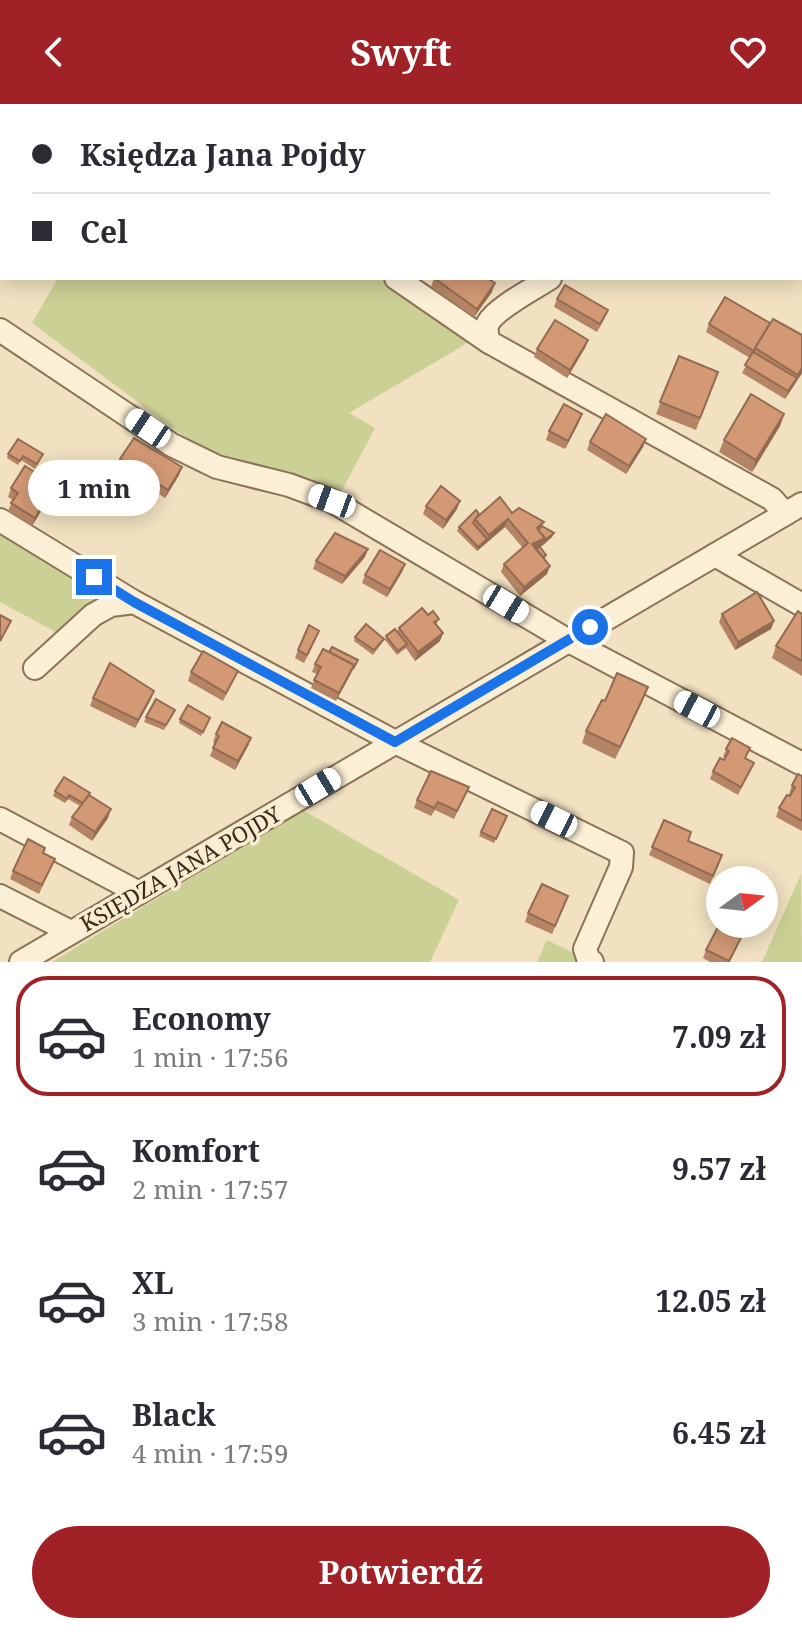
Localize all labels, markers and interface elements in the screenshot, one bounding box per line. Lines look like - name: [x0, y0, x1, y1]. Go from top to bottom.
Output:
- text: Swyft: [350, 28, 452, 77]
- icon: back: [32, 30, 76, 74]
- icon: heart: [726, 30, 770, 74]
- text: Księdza Jana Pojdy: [80, 134, 366, 175]
- text: Cel: [80, 211, 128, 252]
- car: [121, 405, 175, 451]
- callout: 1 min: [28, 461, 160, 517]
- text: 1 min: [57, 470, 131, 506]
- car: [305, 482, 359, 520]
- route end: [76, 559, 112, 595]
- car: [479, 581, 533, 627]
- route start: [572, 609, 608, 645]
- car: [670, 687, 724, 731]
- car: [291, 764, 345, 810]
- street label: KSIĘDZA JANA POJDY: [74, 798, 286, 938]
- car: [527, 798, 581, 840]
- north arrow: [706, 866, 778, 938]
- map controls: [706, 866, 778, 938]
- text: Economy: [132, 998, 271, 1039]
- icon: car: [36, 1000, 108, 1072]
- text: 7.09 zł: [672, 1016, 766, 1057]
- text: 1 min · 17:56: [132, 1039, 289, 1075]
- text: Komfort: [132, 1130, 260, 1171]
- icon: car: [36, 1132, 108, 1204]
- text: 9.57 zł: [672, 1148, 766, 1189]
- text: 2 min · 17:57: [132, 1171, 289, 1207]
- text: XL: [132, 1262, 174, 1303]
- icon: car: [36, 1264, 108, 1336]
- text: 12.05 zł: [655, 1280, 766, 1321]
- text: 3 min · 17:58: [132, 1303, 289, 1339]
- text: Black: [132, 1394, 216, 1435]
- icon: car: [36, 1396, 108, 1468]
- text: 6.45 zł: [672, 1412, 766, 1453]
- text: 4 min · 17:59: [132, 1435, 289, 1471]
- button: Potwierdź: [32, 1526, 770, 1618]

